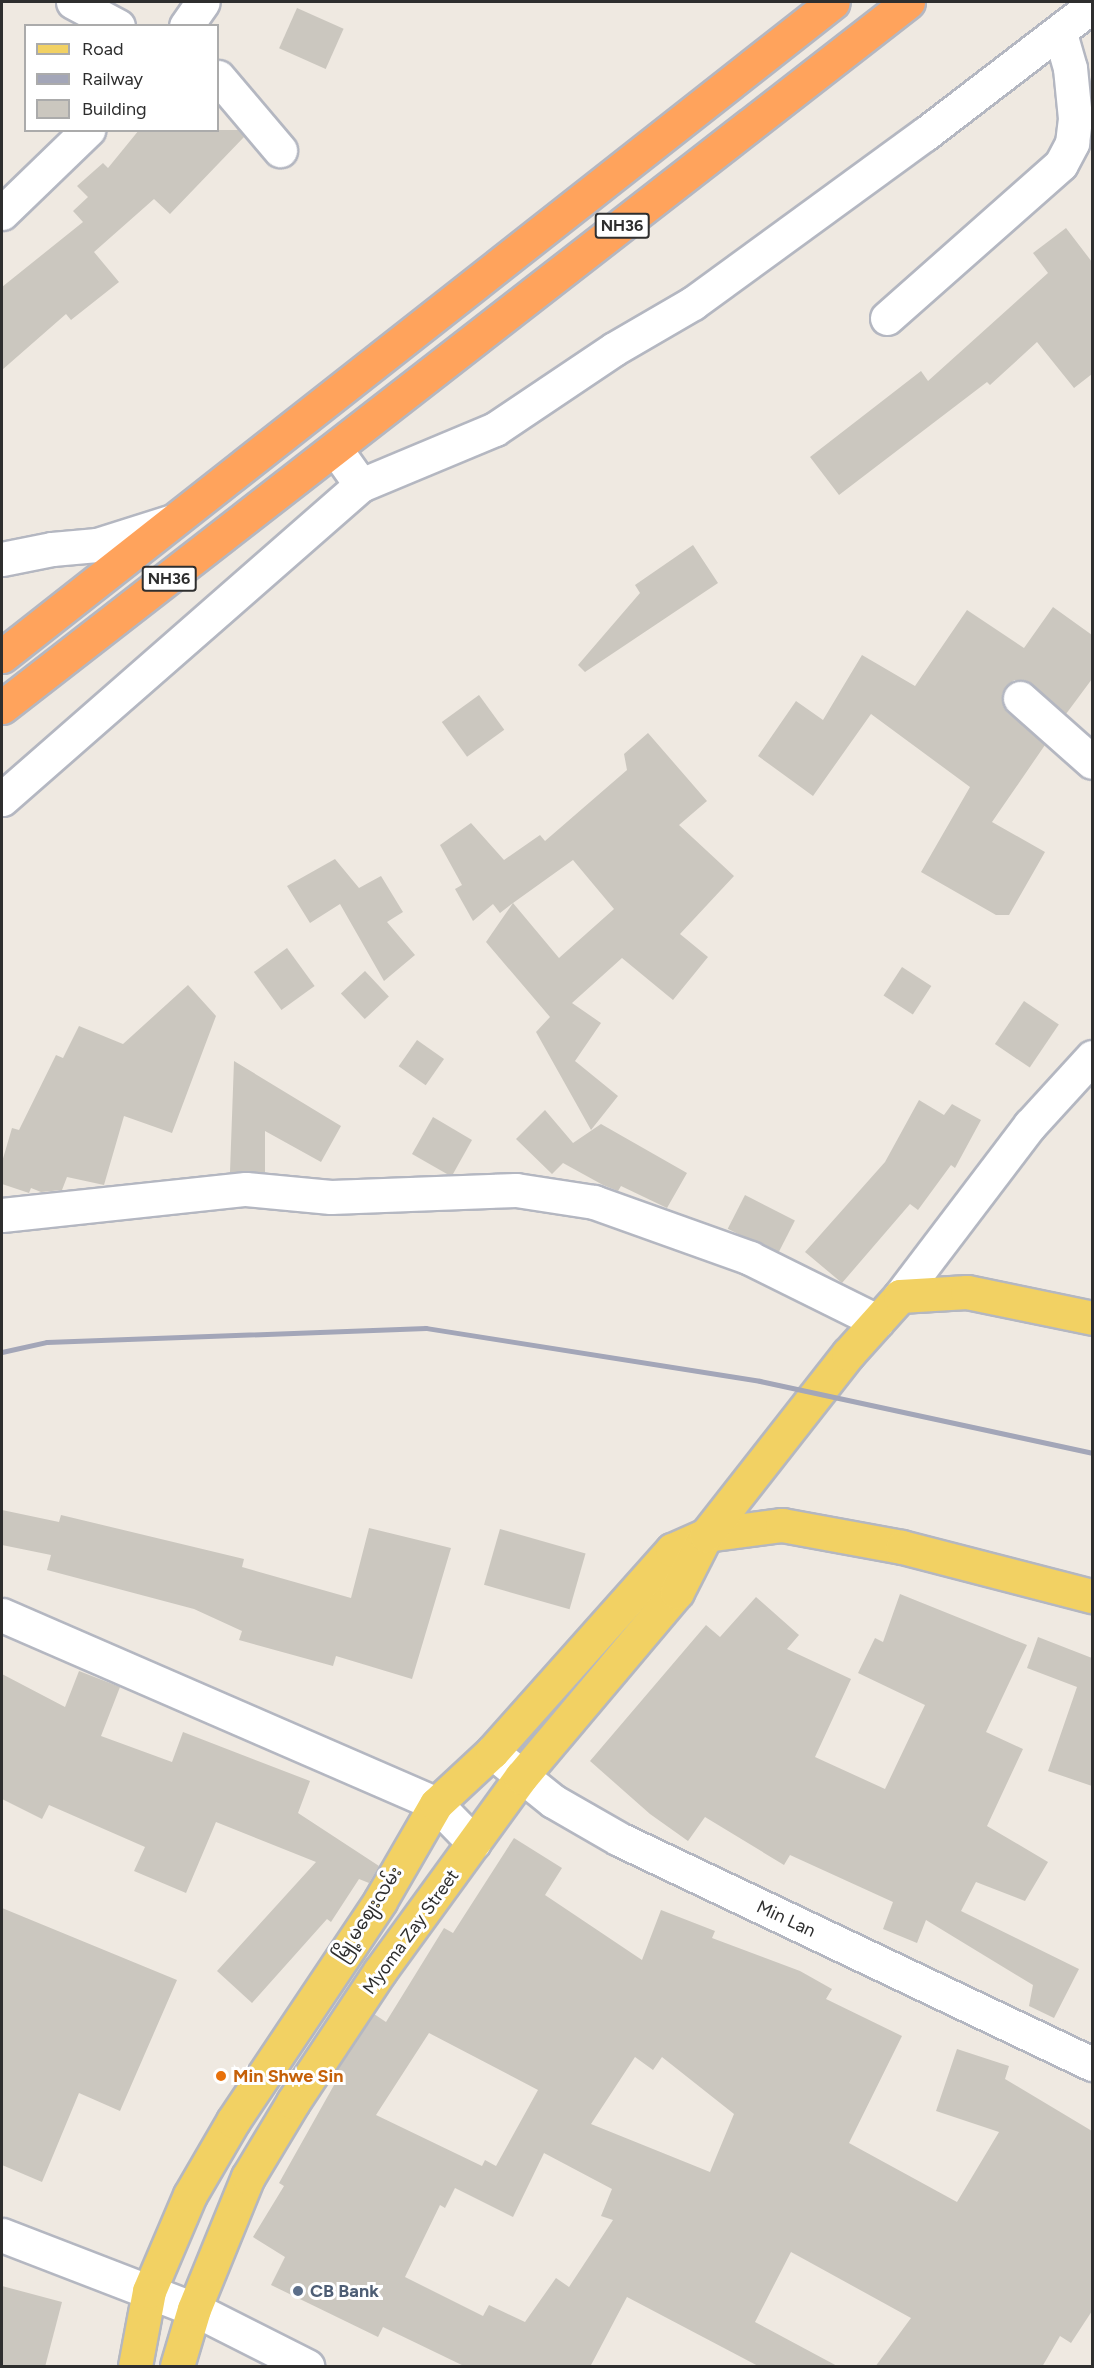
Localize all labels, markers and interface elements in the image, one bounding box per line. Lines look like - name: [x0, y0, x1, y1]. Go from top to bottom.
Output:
- legend: [24, 24, 219, 132]
- text: Road: [82, 38, 123, 60]
- text: Railway: [82, 68, 143, 90]
- text: Building: [82, 98, 147, 120]
- road number: NH36: [594, 213, 650, 239]
- road number: NH36: [140, 566, 198, 592]
- street label: မြို့မဈေးလမ်း: [329, 1863, 407, 1965]
- street label: Myoma Zay Street: [359, 1865, 463, 1999]
- street label: Min Lan: [753, 1896, 819, 1942]
- place label: Min Shwe Sin: [233, 2065, 343, 2087]
- marker: Min Shwe Sin: [214, 2069, 228, 2083]
- place label: CB Bank: [310, 2280, 379, 2302]
- marker: CB Bank: [291, 2284, 305, 2298]

